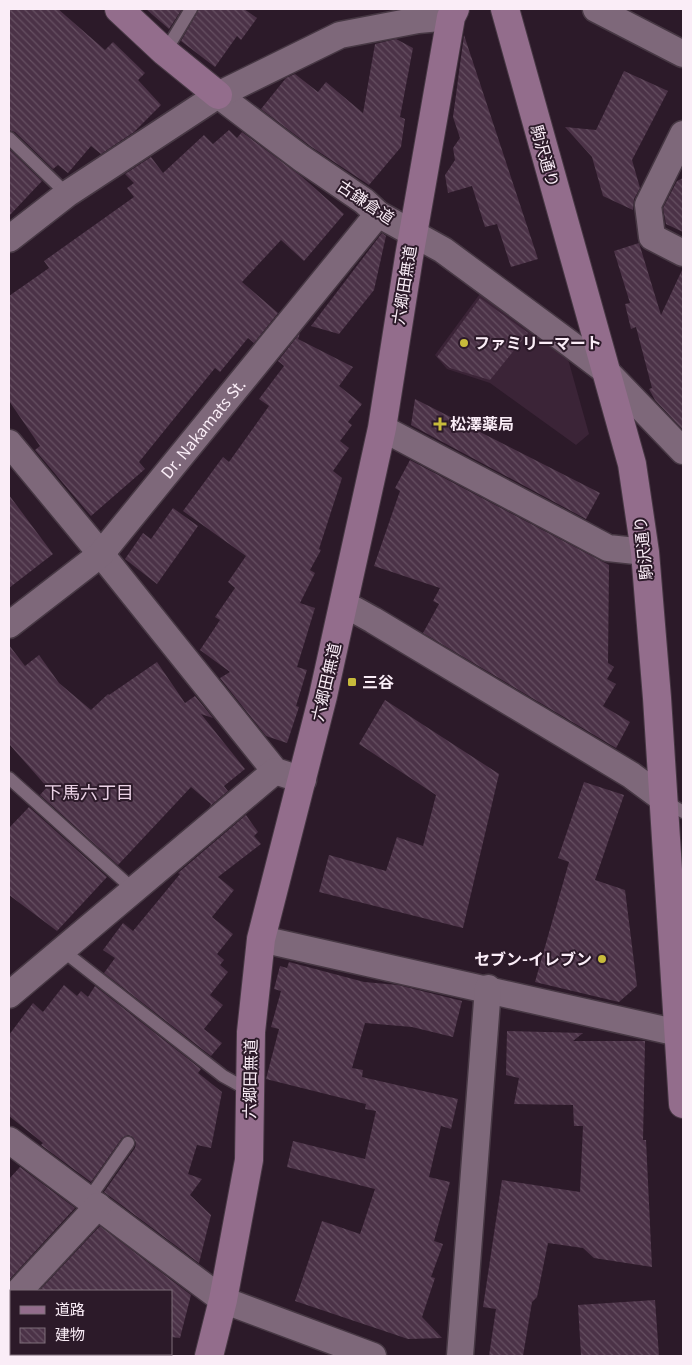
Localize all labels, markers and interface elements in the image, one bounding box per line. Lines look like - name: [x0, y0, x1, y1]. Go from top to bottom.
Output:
- street label: 駒沢通り: [526, 122, 566, 190]
- street label: 古鎌倉道: [333, 173, 400, 229]
- street label: 六郷田無道: [385, 243, 421, 326]
- place label: ファミリーマート: [474, 330, 602, 354]
- marker: ファミリーマート: [458, 337, 470, 349]
- street label: Dr. Nakamats St.: [154, 373, 250, 483]
- place label: 松澤薬局: [450, 411, 514, 435]
- marker: 松澤薬局: [434, 418, 446, 430]
- street label: 駒沢通り: [627, 515, 657, 581]
- street label: 六郷田無道: [304, 640, 346, 723]
- place label: 三谷: [362, 669, 394, 693]
- marker: 三谷: [346, 676, 358, 688]
- district label: 下馬六丁目: [44, 778, 134, 804]
- place label: セブン-イレブン: [474, 946, 592, 970]
- marker: セブン-イレブン: [596, 953, 608, 965]
- street label: 六郷田無道: [236, 1039, 262, 1119]
- legend: [10, 1290, 172, 1355]
- text: 道路: [55, 1298, 85, 1319]
- text: 建物: [55, 1323, 85, 1344]

